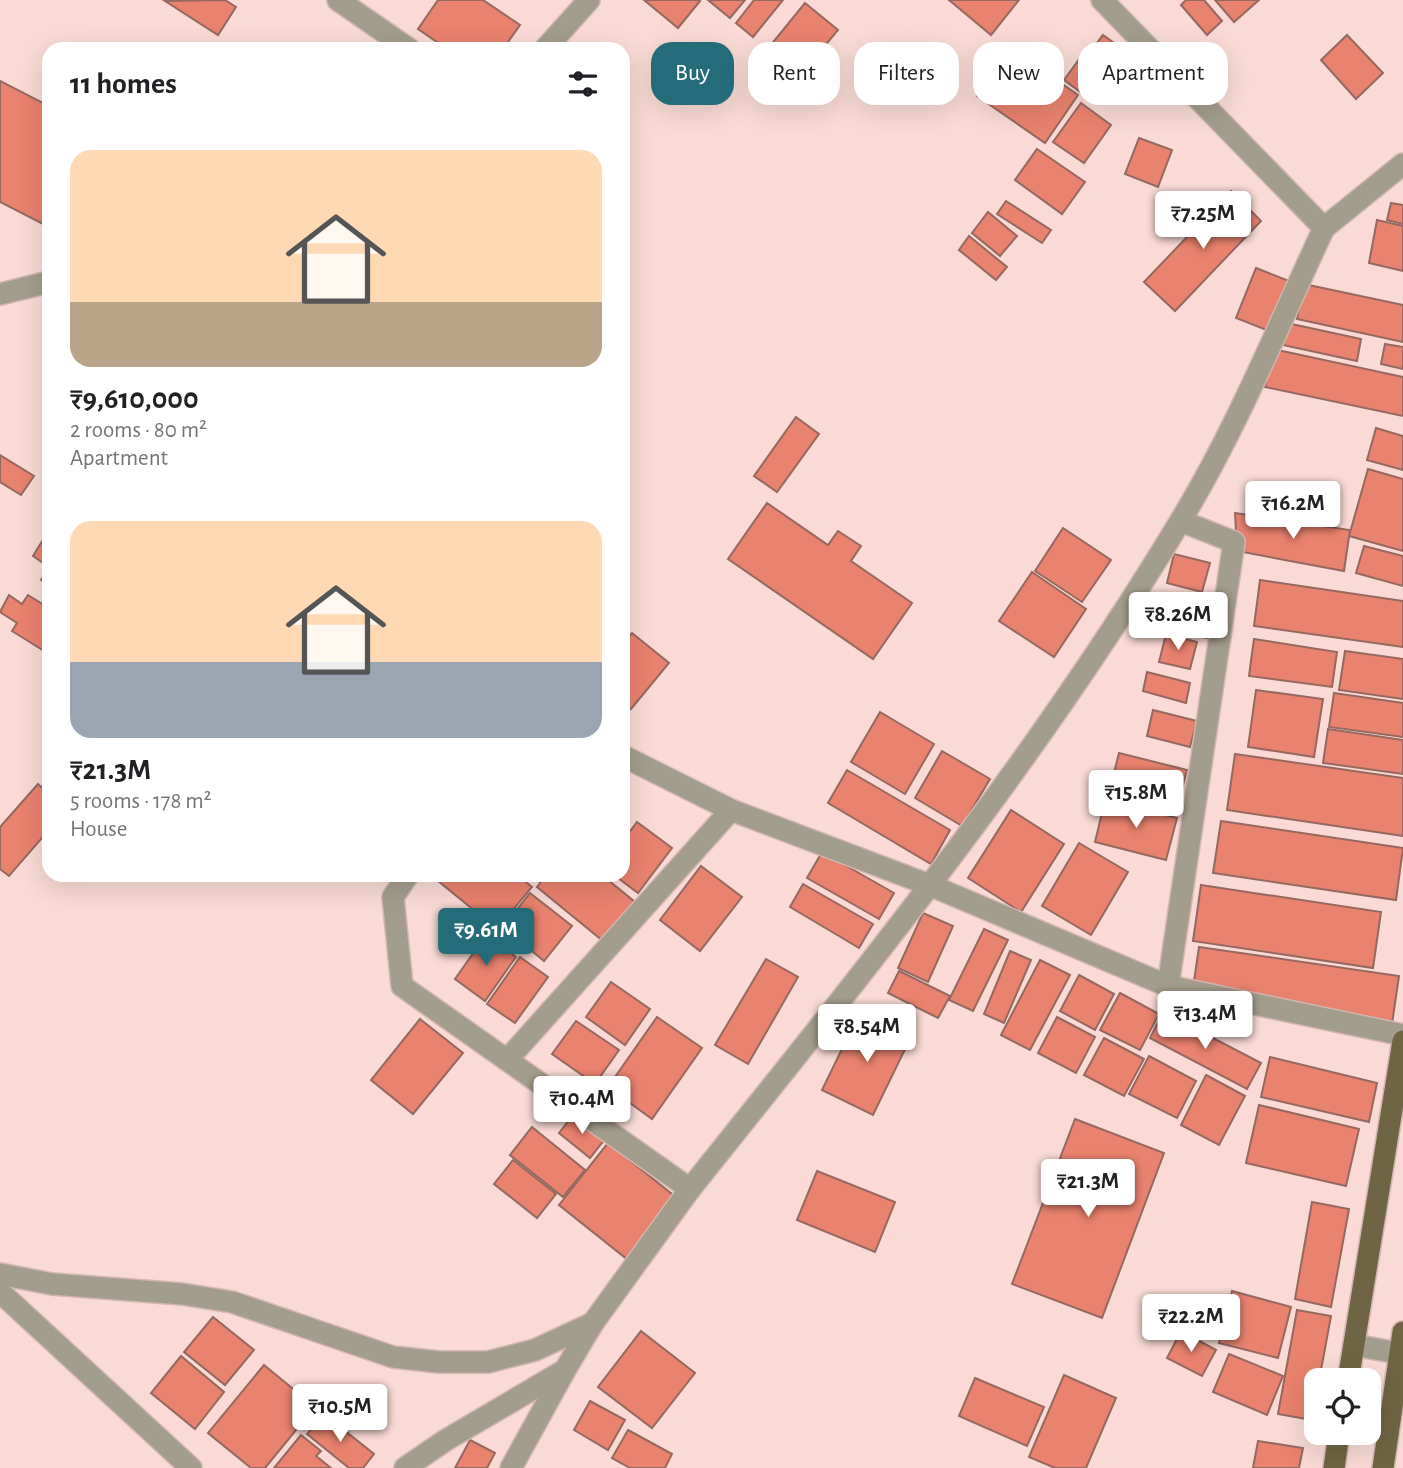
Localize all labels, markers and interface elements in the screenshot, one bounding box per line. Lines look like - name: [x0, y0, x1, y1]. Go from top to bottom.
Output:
- chip: Buy: [651, 42, 734, 105]
- chip: Rent: [748, 42, 840, 105]
- chip: Filters: [854, 42, 959, 105]
- chip: New: [973, 42, 1064, 105]
- chip: Apartment: [1078, 42, 1228, 105]
- icon: filters: [564, 65, 602, 103]
- text: 11 homes: [70, 69, 177, 99]
- pin: ₹7.25M: [1146, 191, 1260, 251]
- icon: home: [273, 196, 399, 322]
- text: ₹7.25M: [1171, 202, 1235, 225]
- text: ₹9,610,000: [70, 384, 199, 414]
- text: 2 rooms · 80 m²: [70, 419, 207, 442]
- text: Apartment: [70, 447, 168, 470]
- pin: ₹16.2M: [1236, 482, 1350, 541]
- text: ₹16.2M: [1261, 492, 1325, 515]
- icon: home: [273, 567, 399, 693]
- pin: ₹8.26M: [1121, 592, 1235, 652]
- text: ₹8.26M: [1145, 603, 1211, 626]
- text: ₹21.3M: [70, 755, 151, 785]
- pin: ₹15.8M: [1079, 770, 1193, 830]
- text: ₹15.8M: [1105, 781, 1167, 804]
- text: 5 rooms · 178 m²: [70, 790, 212, 813]
- text: House: [70, 818, 127, 841]
- pin: ₹9.61M: [429, 908, 543, 968]
- text: ₹9.61M: [454, 919, 518, 942]
- pin: ₹13.4M: [1148, 992, 1262, 1051]
- text: ₹13.4M: [1174, 1002, 1237, 1025]
- pin: ₹8.54M: [810, 1004, 924, 1064]
- text: ₹8.54M: [834, 1015, 900, 1038]
- pin: ₹10.4M: [525, 1076, 639, 1136]
- text: ₹10.4M: [549, 1087, 615, 1110]
- pin: ₹21.3M: [1031, 1160, 1145, 1219]
- text: ₹21.3M: [1057, 1170, 1119, 1193]
- pin: ₹22.2M: [1134, 1294, 1248, 1354]
- text: ₹22.2M: [1158, 1305, 1224, 1328]
- map controls: [1304, 1368, 1381, 1445]
- button: locate: [1304, 1368, 1381, 1445]
- pin: ₹10.5M: [283, 1384, 397, 1444]
- text: ₹10.5M: [308, 1395, 372, 1418]

